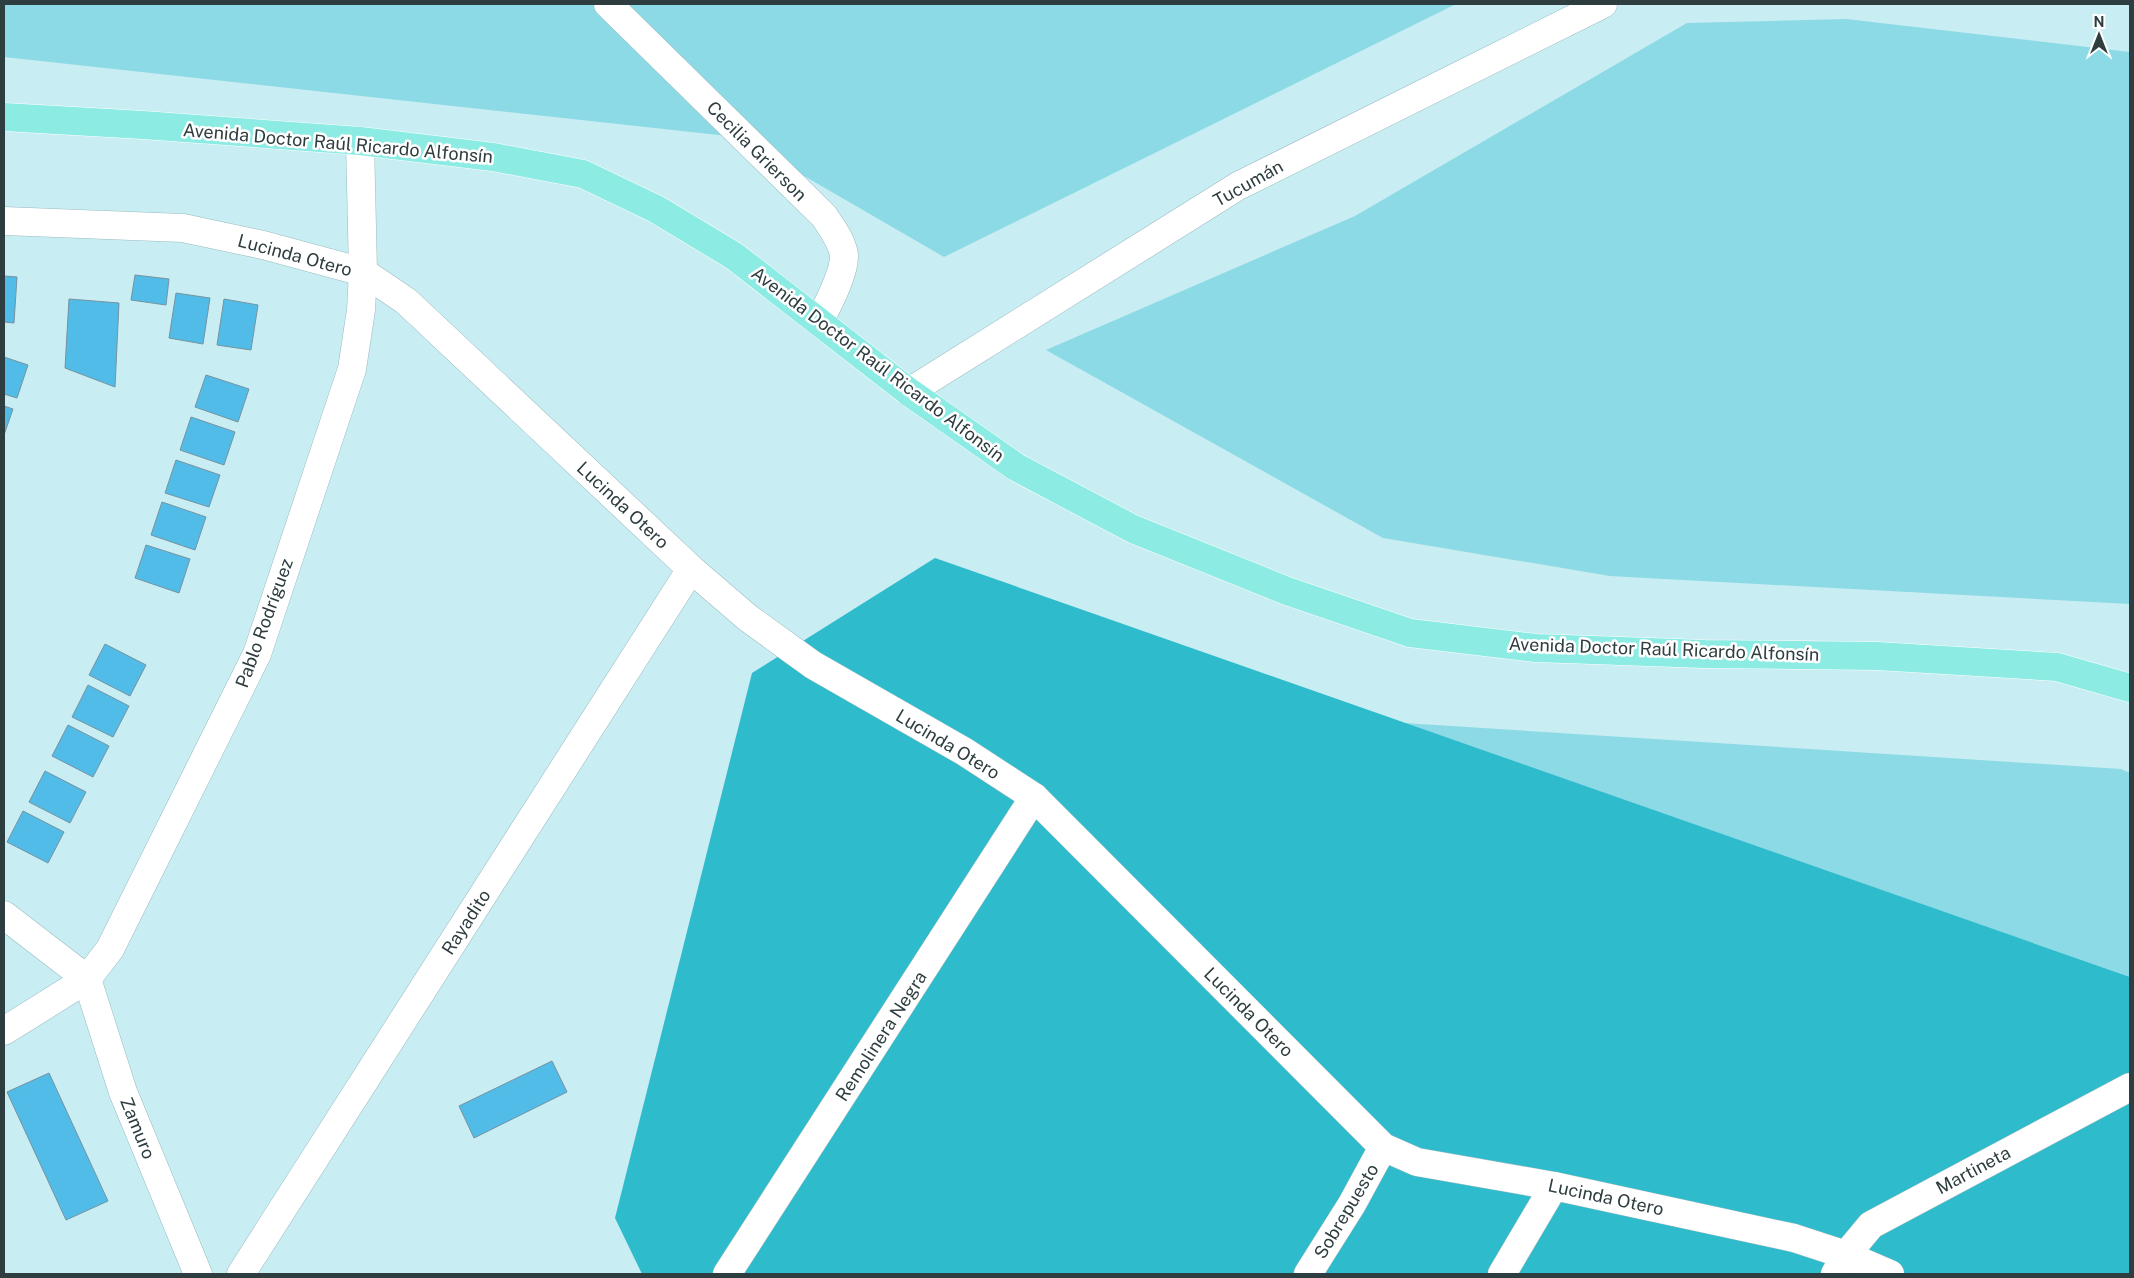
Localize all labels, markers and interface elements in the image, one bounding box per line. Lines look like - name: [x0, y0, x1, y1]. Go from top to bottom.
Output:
- north arrow: [2074, 10, 2124, 60]
- text: N: [2094, 14, 2104, 30]
- street label: Cecilia Grierson: [703, 97, 811, 205]
- street label: Avenida Doctor Raúl Ricardo Alfonsín: [182, 119, 494, 167]
- street label: Tucumán: [1210, 155, 1286, 211]
- street label: Lucinda Otero: [235, 230, 355, 280]
- street label: Avenida Doctor Raúl Ricardo Alfonsín: [748, 262, 1008, 466]
- street label: Lucinda Otero: [573, 457, 673, 553]
- street label: Pablo Rodríguez: [231, 556, 297, 690]
- street label: Avenida Doctor Raúl Ricardo Alfonsín: [1508, 633, 1820, 665]
- street label: Lucinda Otero: [892, 705, 1004, 783]
- street label: Rayadito: [437, 886, 495, 958]
- street label: Lucinda Otero: [1200, 963, 1298, 1061]
- street label: Remolinera Negra: [831, 967, 931, 1105]
- street label: Zamuro: [116, 1094, 160, 1162]
- street label: Martineta: [1932, 1142, 2014, 1198]
- street label: Sobrepuesto: [1309, 1160, 1383, 1262]
- street label: Lucinda Otero: [1546, 1174, 1666, 1220]

